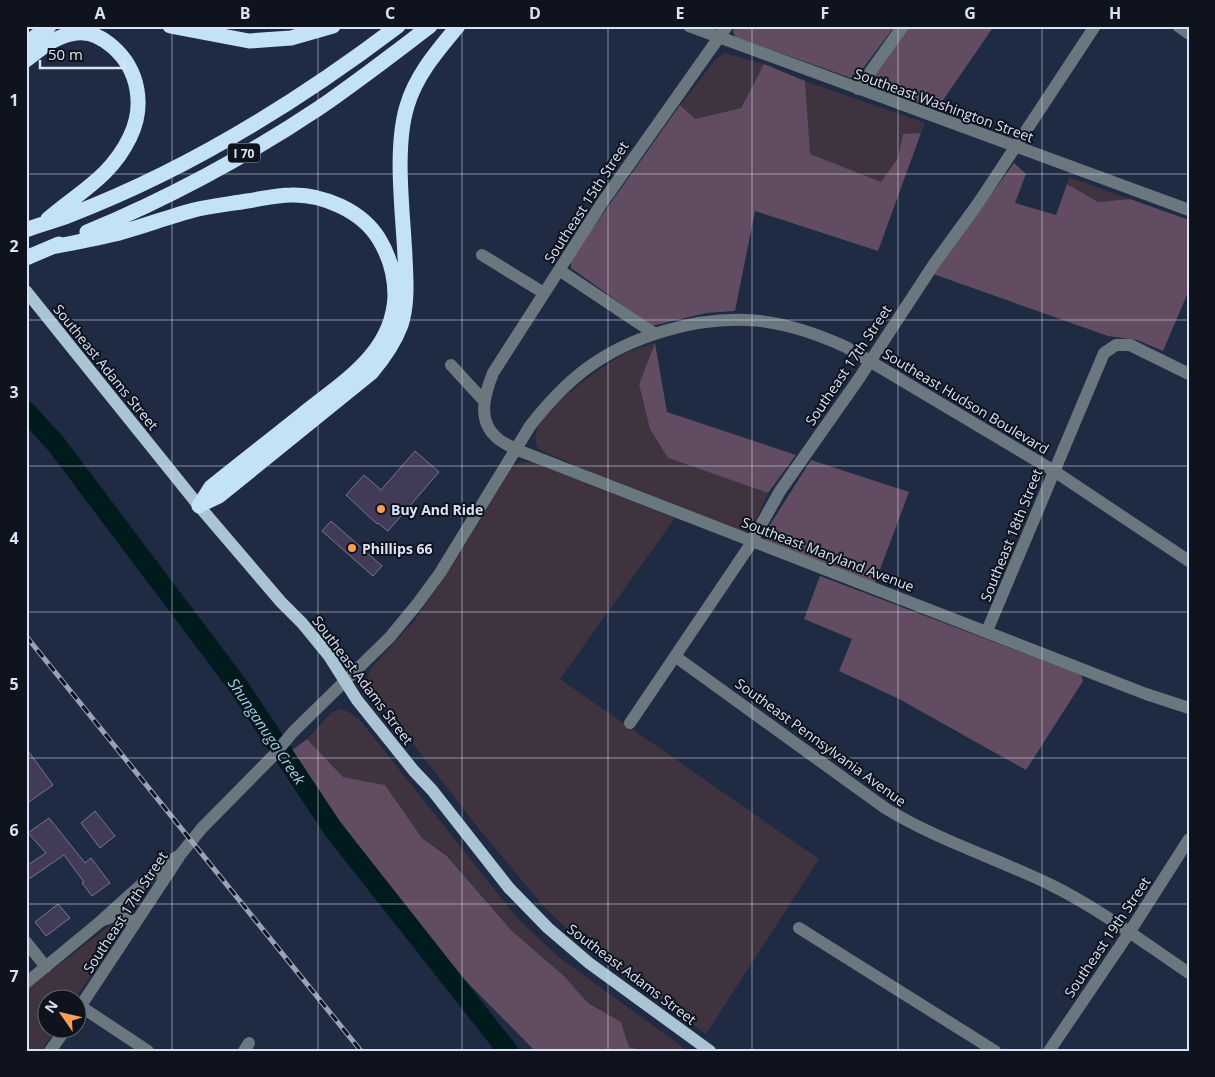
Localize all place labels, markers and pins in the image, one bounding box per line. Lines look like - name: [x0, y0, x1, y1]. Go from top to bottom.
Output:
- place label: Buy And Ride: [391, 500, 483, 519]
- marker: Buy And Ride: [375, 503, 387, 515]
- place label: Phillips 66: [362, 539, 433, 558]
- marker: Phillips 66: [346, 542, 358, 554]

